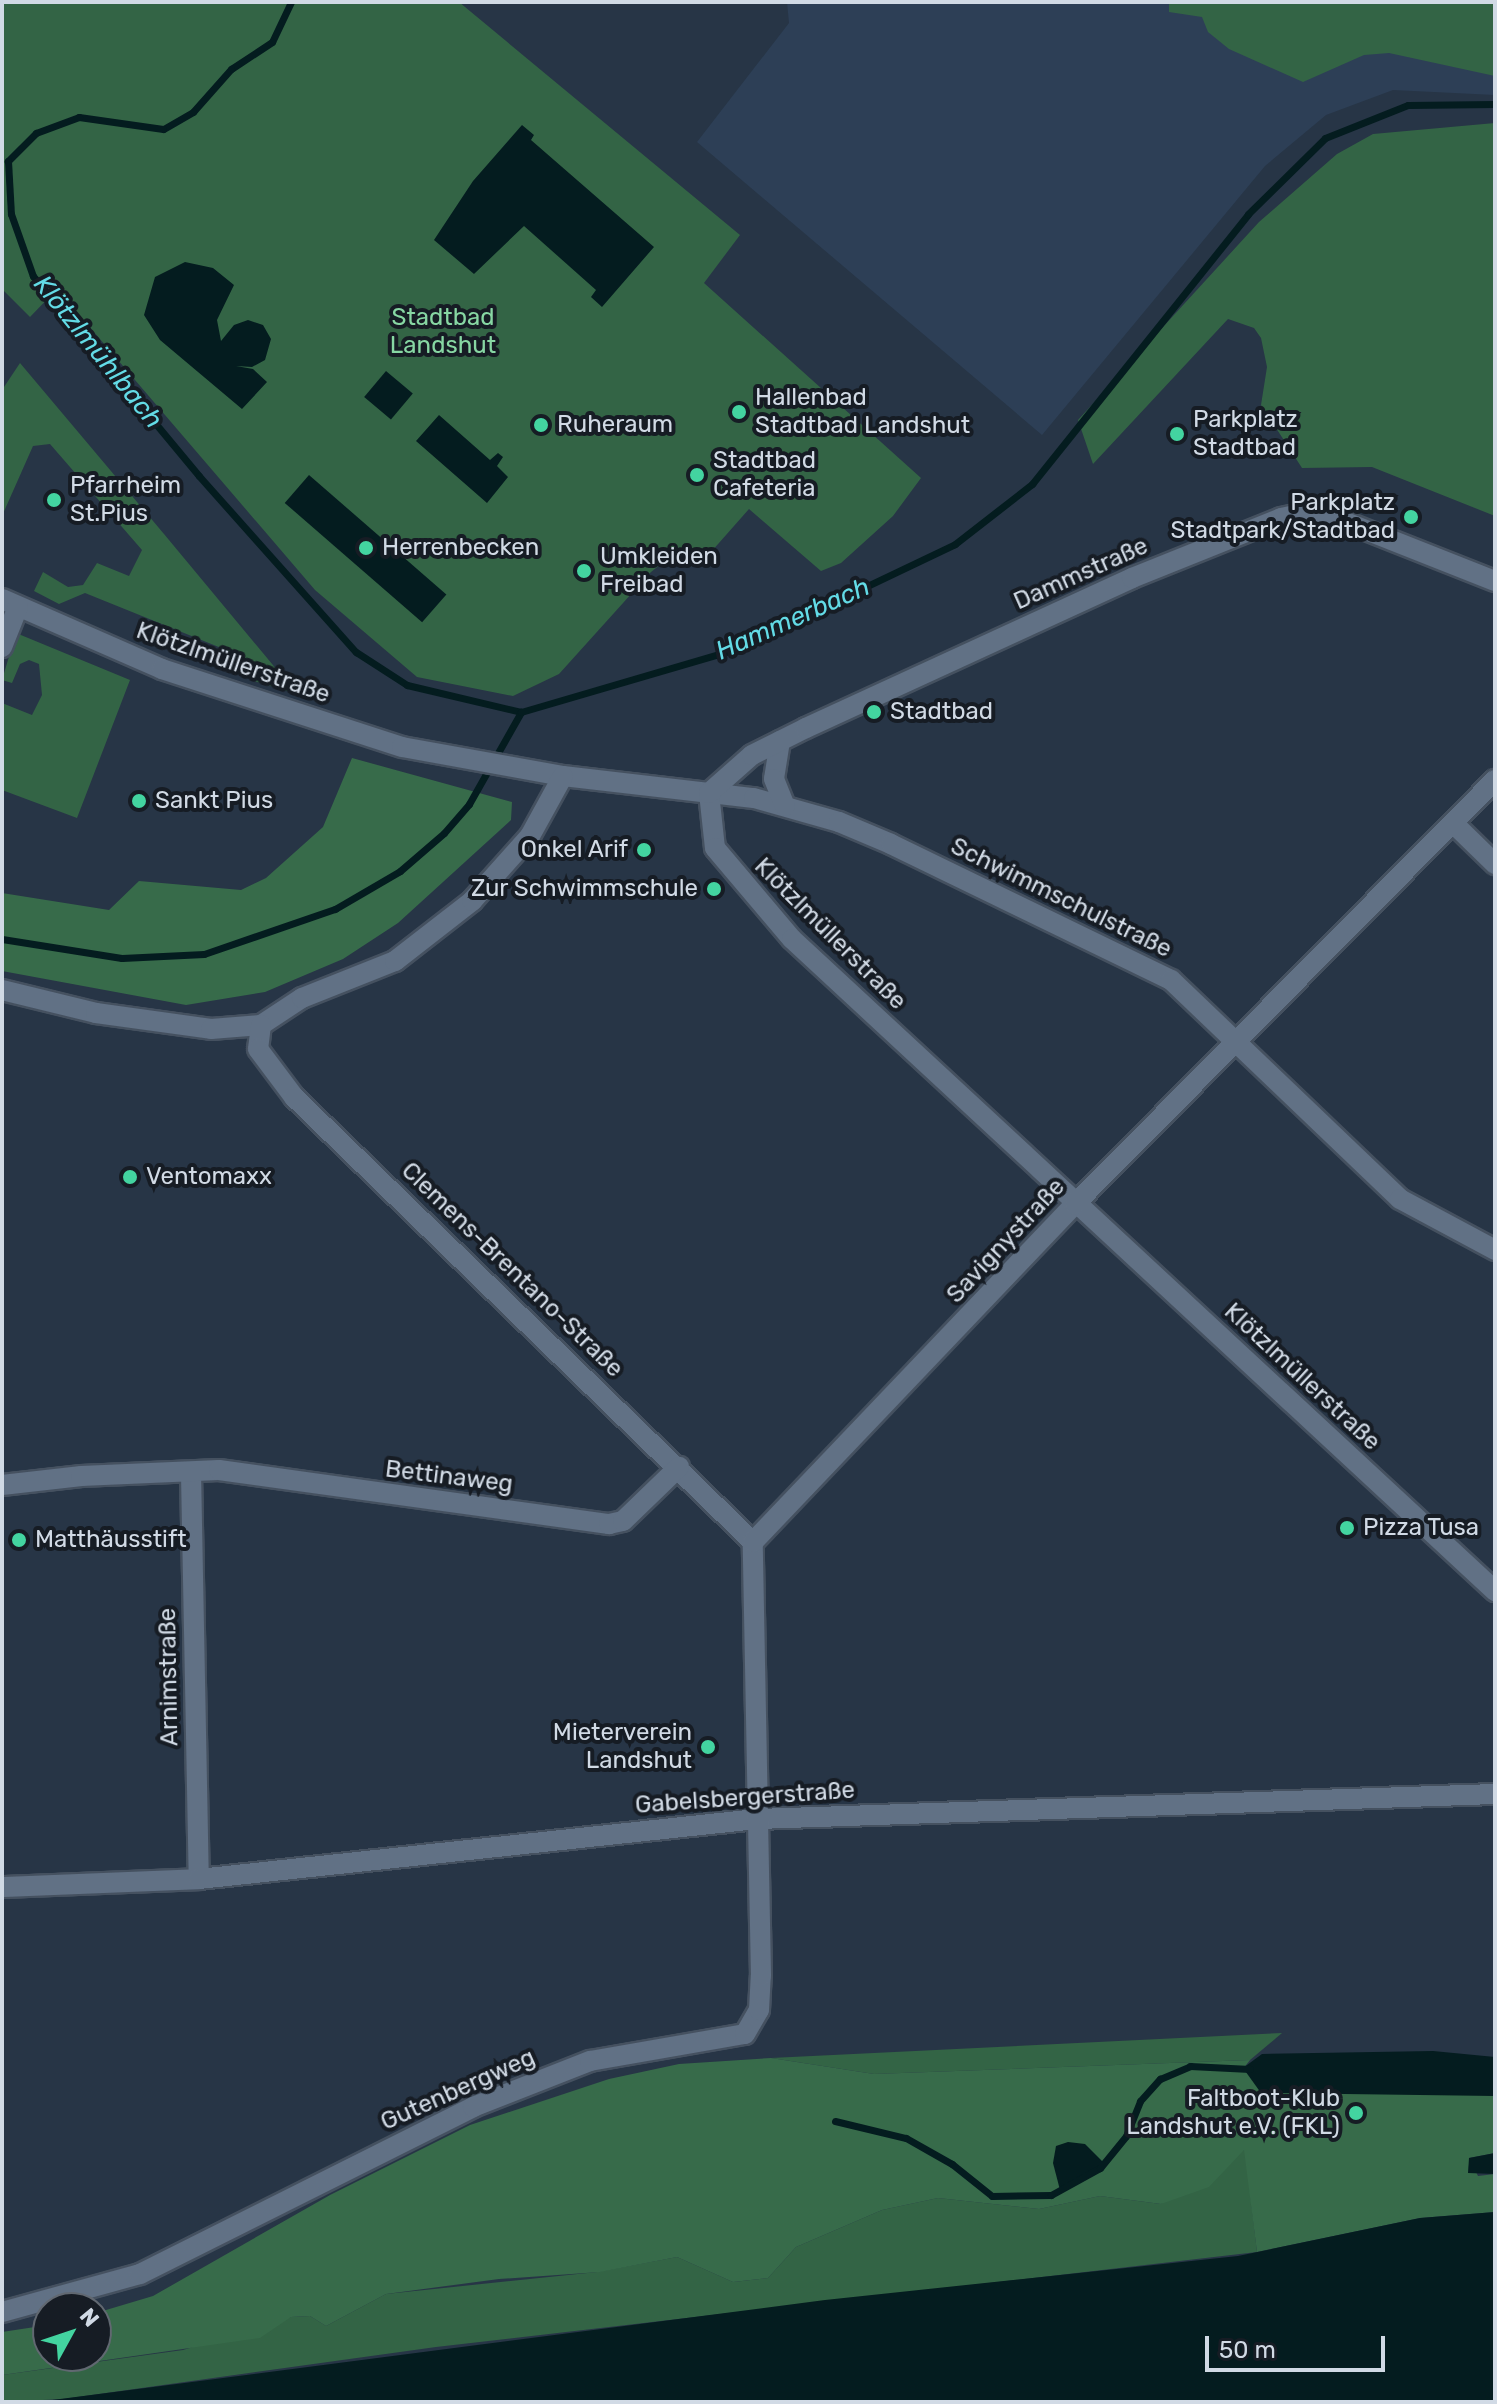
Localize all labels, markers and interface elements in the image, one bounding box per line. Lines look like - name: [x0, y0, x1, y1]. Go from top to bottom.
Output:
- water label: Klötzlmühlbach: [27, 269, 169, 435]
- park label: Stadtbad Landshut: [390, 304, 496, 360]
- place label: Hallenbad Stadtbad Landshut: [755, 384, 970, 440]
- marker: Hallenbad Stadtbad Landshut: [730, 403, 748, 421]
- place label: Parkplatz Stadtbad: [1193, 406, 1298, 462]
- place label: Ruheraum: [557, 411, 673, 439]
- marker: Ruheraum: [532, 416, 550, 434]
- marker: Parkplatz Stadtbad: [1168, 425, 1186, 443]
- place label: Stadtbad Cafeteria: [713, 447, 816, 503]
- marker: Stadtbad Cafeteria: [688, 466, 706, 484]
- place label: Pfarrheim St.Pius: [70, 472, 181, 528]
- place label: Parkplatz Stadtpark/Stadtbad: [1170, 489, 1395, 545]
- marker: Pfarrheim St.Pius: [45, 491, 63, 509]
- marker: Parkplatz Stadtpark/Stadtbad: [1402, 508, 1420, 526]
- street label: Dammstraße: [1009, 532, 1153, 616]
- place label: Herrenbecken: [382, 534, 539, 562]
- marker: Herrenbecken: [357, 539, 375, 557]
- place label: Umkleiden Freibad: [600, 543, 718, 599]
- marker: Umkleiden Freibad: [575, 562, 593, 580]
- water label: Hammerbach: [711, 571, 875, 667]
- street label: Klötzlmüllerstraße: [132, 616, 334, 710]
- place label: Stadtbad: [890, 698, 993, 726]
- marker: Stadtbad: [865, 703, 883, 721]
- place label: Sankt Pius: [155, 787, 273, 815]
- marker: Sankt Pius: [130, 792, 148, 810]
- street label: Schwimmschulstraße: [946, 832, 1176, 964]
- place label: Onkel Arif: [520, 836, 628, 864]
- marker: Onkel Arif: [635, 841, 653, 859]
- street label: Klötzlmüllerstraße: [748, 852, 912, 1016]
- place label: Zur Schwimmschule: [470, 875, 698, 903]
- marker: Zur Schwimmschule: [705, 880, 723, 898]
- street label: Clemens-Brentano-Straße: [395, 1157, 629, 1383]
- place label: Ventomaxx: [146, 1163, 272, 1191]
- marker: Ventomaxx: [121, 1168, 139, 1186]
- street label: Savignystraße: [941, 1173, 1071, 1309]
- street label: Klötzlmüllerstraße: [1218, 1297, 1386, 1457]
- street label: Bettinaweg: [384, 1455, 514, 1499]
- place label: Pizza Tusa: [1363, 1514, 1480, 1542]
- marker: Pizza Tusa: [1338, 1519, 1356, 1537]
- place label: Matthäusstift: [35, 1526, 187, 1554]
- marker: Matthäusstift: [10, 1531, 28, 1549]
- street label: Arnimstraße: [153, 1608, 185, 1746]
- place label: Mieterverein Landshut: [553, 1719, 692, 1775]
- marker: Mieterverein Landshut: [699, 1738, 717, 1756]
- street label: Gabelsbergerstraße: [634, 1776, 856, 1820]
- street label: Gutenbergweg: [376, 2043, 540, 2137]
- place label: Faltboot-Klub Landshut e.V. (FKL): [1126, 2085, 1340, 2141]
- marker: Faltboot-Klub Landshut e.V. (FKL): [1347, 2104, 1365, 2122]
- north arrow: [32, 2292, 112, 2372]
- text: N: [74, 2303, 105, 2332]
- scale bar: [1209, 2320, 1389, 2370]
- text: 50 m: [1219, 2336, 1276, 2364]

